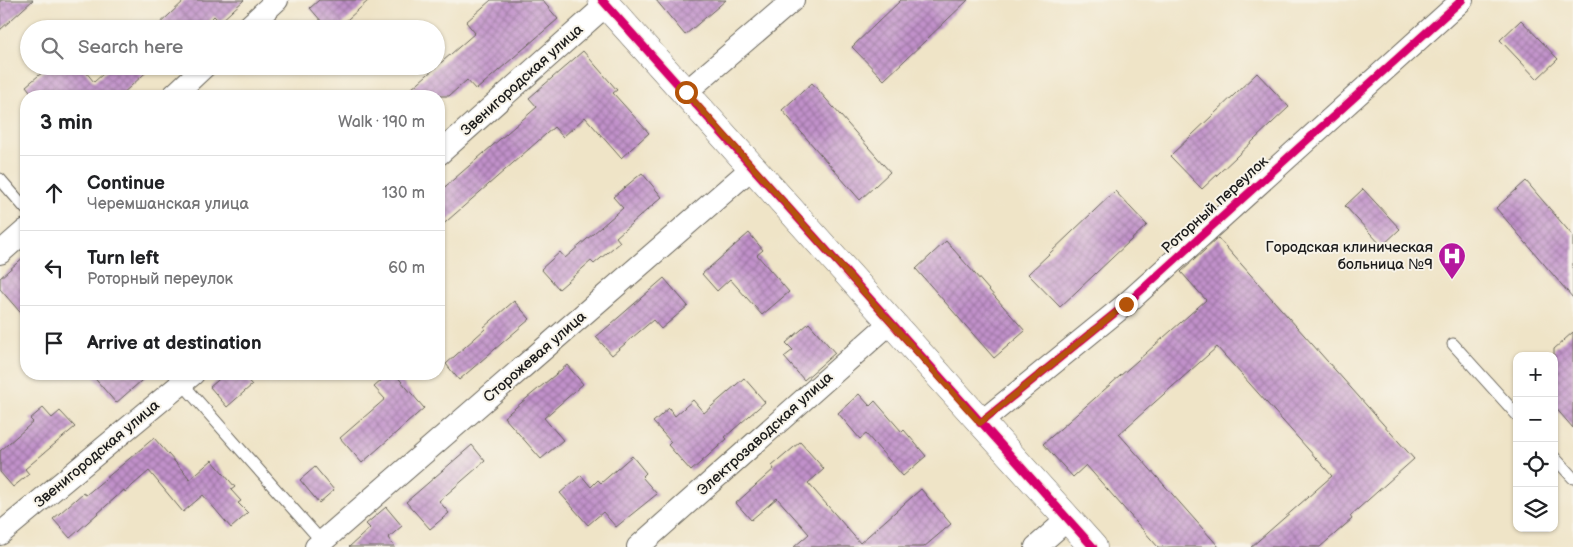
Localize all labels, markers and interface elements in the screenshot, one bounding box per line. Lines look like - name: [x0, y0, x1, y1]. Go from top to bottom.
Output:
- search box: [20, 20, 445, 75]
- street label: Звенигородская улица: [457, 20, 587, 140]
- icon: search: [38, 34, 66, 62]
- text: Search here: [78, 36, 183, 59]
- route start: [675, 81, 698, 104]
- text: 3 min: [40, 110, 93, 135]
- text: Walk · 190 m: [338, 113, 425, 132]
- street label: Роторный переулок: [1158, 152, 1272, 258]
- text: Continue: [87, 172, 165, 195]
- icon: ahead: [40, 179, 68, 207]
- text: 130 m: [382, 184, 425, 203]
- text: Черемшанская улица: [87, 195, 249, 214]
- place label: Городская клиническая больница №9: [1265, 238, 1433, 274]
- hospital icon: Городская клиническая больница №9: [1437, 241, 1467, 280]
- text: Turn left: [87, 247, 159, 270]
- icon: left: [40, 254, 68, 282]
- text: 60 m: [388, 259, 425, 278]
- text: Роторный переулок: [87, 270, 233, 289]
- route end: [1115, 293, 1138, 316]
- street label: Сторожевая улица: [480, 307, 590, 407]
- icon: arrive: [40, 329, 68, 357]
- text: Arrive at destination: [87, 332, 262, 355]
- map controls: [1513, 352, 1558, 532]
- button: +: [1513, 352, 1558, 397]
- street label: Электрозаводская улица: [693, 368, 837, 500]
- street label: Звенигородская улица: [30, 396, 164, 512]
- button: −: [1513, 397, 1558, 442]
- button: locate: [1513, 442, 1558, 487]
- button: layers: [1513, 487, 1558, 532]

